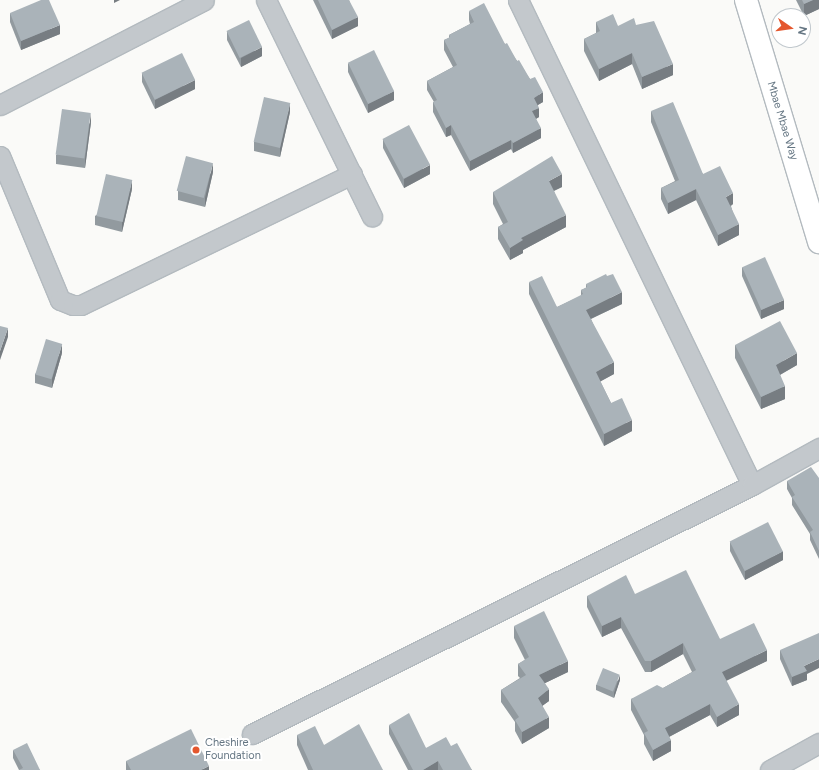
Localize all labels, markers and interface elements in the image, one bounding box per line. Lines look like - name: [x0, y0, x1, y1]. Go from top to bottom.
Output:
- north arrow: [771, 8, 811, 48]
- text: N: [795, 25, 809, 36]
- street label: Mbae Mbae Way: [764, 80, 800, 162]
- place label: Cheshire Foundation: [205, 737, 261, 763]
- marker: Cheshire Foundation: [190, 744, 202, 756]

